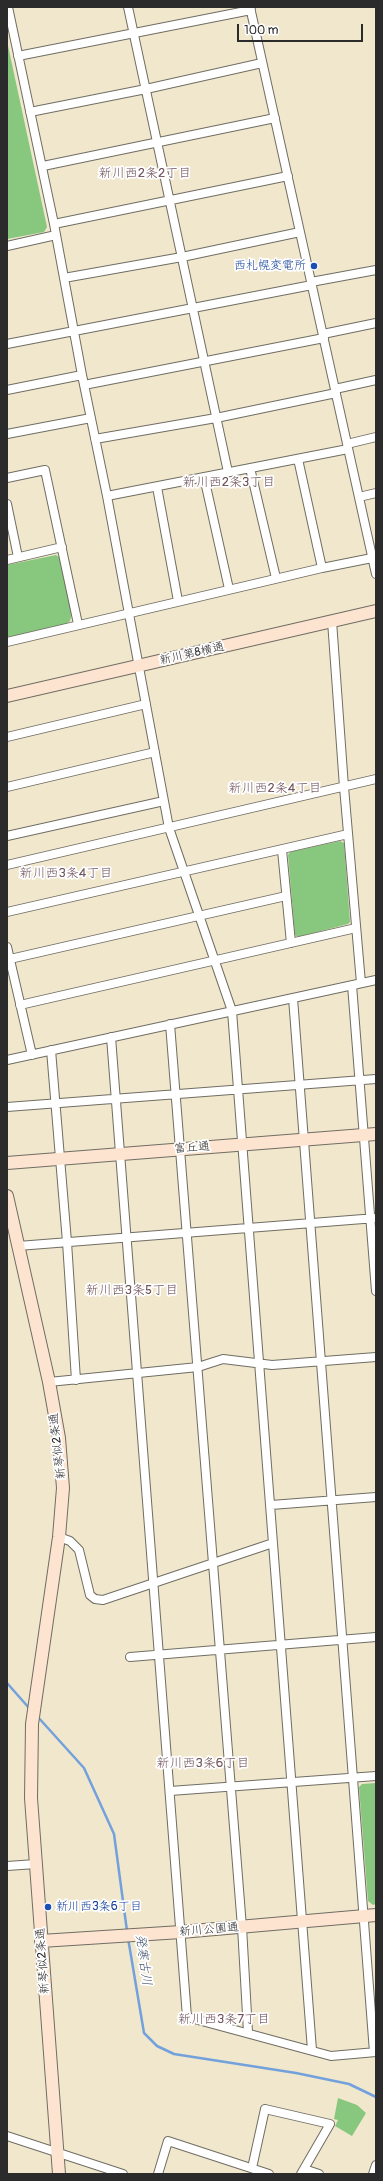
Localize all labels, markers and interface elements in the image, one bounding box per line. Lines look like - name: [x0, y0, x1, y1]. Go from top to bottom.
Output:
- scale bar: [239, 16, 365, 42]
- text: 100 m: [244, 23, 278, 38]
- district label: 新川西2条2丁目: [99, 166, 191, 182]
- place label: 西札幌変電所: [234, 259, 306, 273]
- marker: 西札幌変電所: [309, 261, 319, 271]
- district label: 新川西2条3丁目: [183, 475, 275, 491]
- street label: 新川第8横通: [158, 640, 226, 668]
- district label: 新川西2条4丁目: [229, 781, 321, 797]
- district label: 新川西3条4丁目: [20, 866, 112, 882]
- street label: 富丘通: [174, 1140, 210, 1156]
- district label: 新川西3条5丁目: [86, 1283, 178, 1299]
- street label: 新琴似2条通: [47, 1412, 69, 1480]
- district label: 新川西3条6丁目: [157, 1756, 249, 1772]
- place label: 新川西3条6丁目: [56, 1900, 142, 1914]
- marker: 新川西3条6丁目: [43, 1902, 53, 1912]
- street label: 新川公園通: [178, 1920, 240, 1940]
- street label: 新琴似2条通: [33, 1927, 53, 1995]
- water label: 発寒古川: [132, 1933, 154, 1987]
- district label: 新川西3条7丁目: [178, 2012, 270, 2028]

